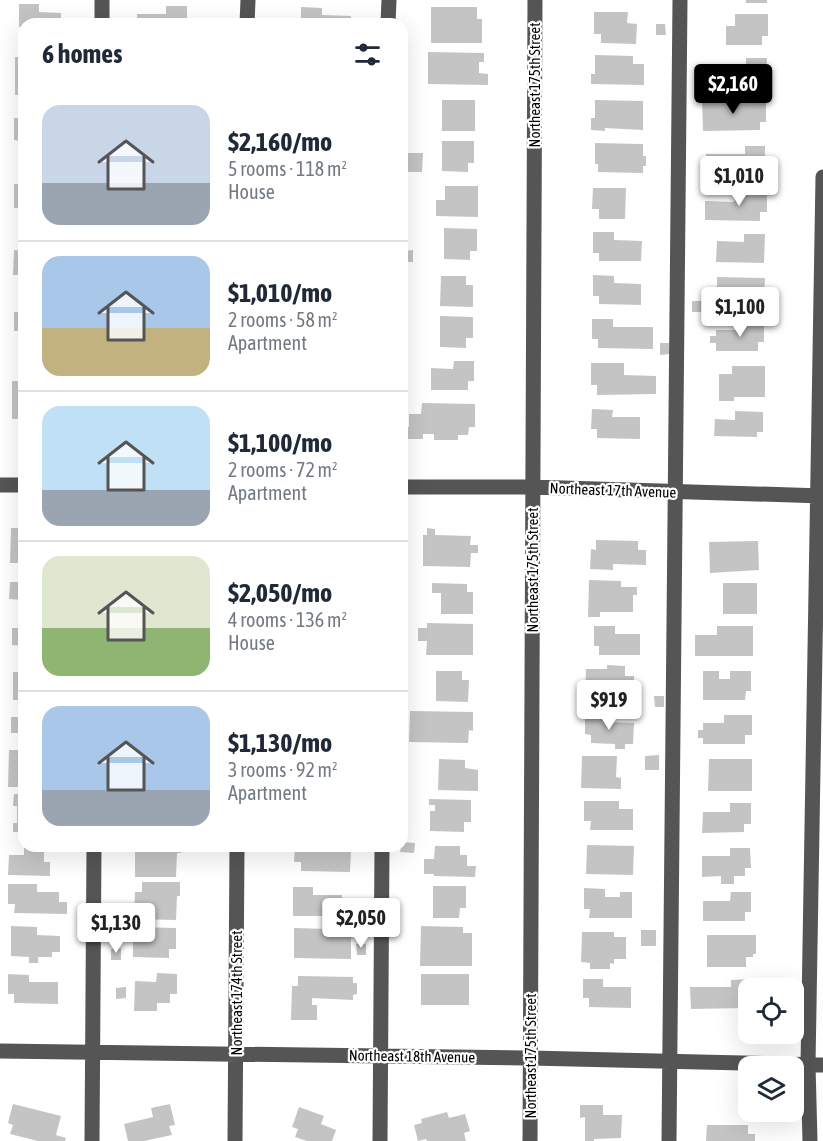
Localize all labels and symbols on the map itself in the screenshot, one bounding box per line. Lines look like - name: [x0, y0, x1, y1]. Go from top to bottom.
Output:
- street label: Northeast 175th Street: [526, 23, 543, 147]
- pin: $2,160: [684, 64, 782, 115]
- pin: $1,010: [690, 156, 788, 207]
- pin: $1,100: [691, 287, 789, 338]
- street label: Northeast 17th Avenue: [549, 479, 677, 501]
- street label: Northeast 175th Street: [524, 508, 541, 632]
- pin: $919: [573, 680, 645, 731]
- pin: $2,050: [312, 898, 410, 949]
- pin: $1,130: [67, 903, 165, 954]
- street label: Northeast 174th Street: [228, 931, 245, 1055]
- street label: Northeast 175th Street: [522, 994, 539, 1118]
- street label: Northeast 18th Avenue: [349, 1046, 476, 1066]

